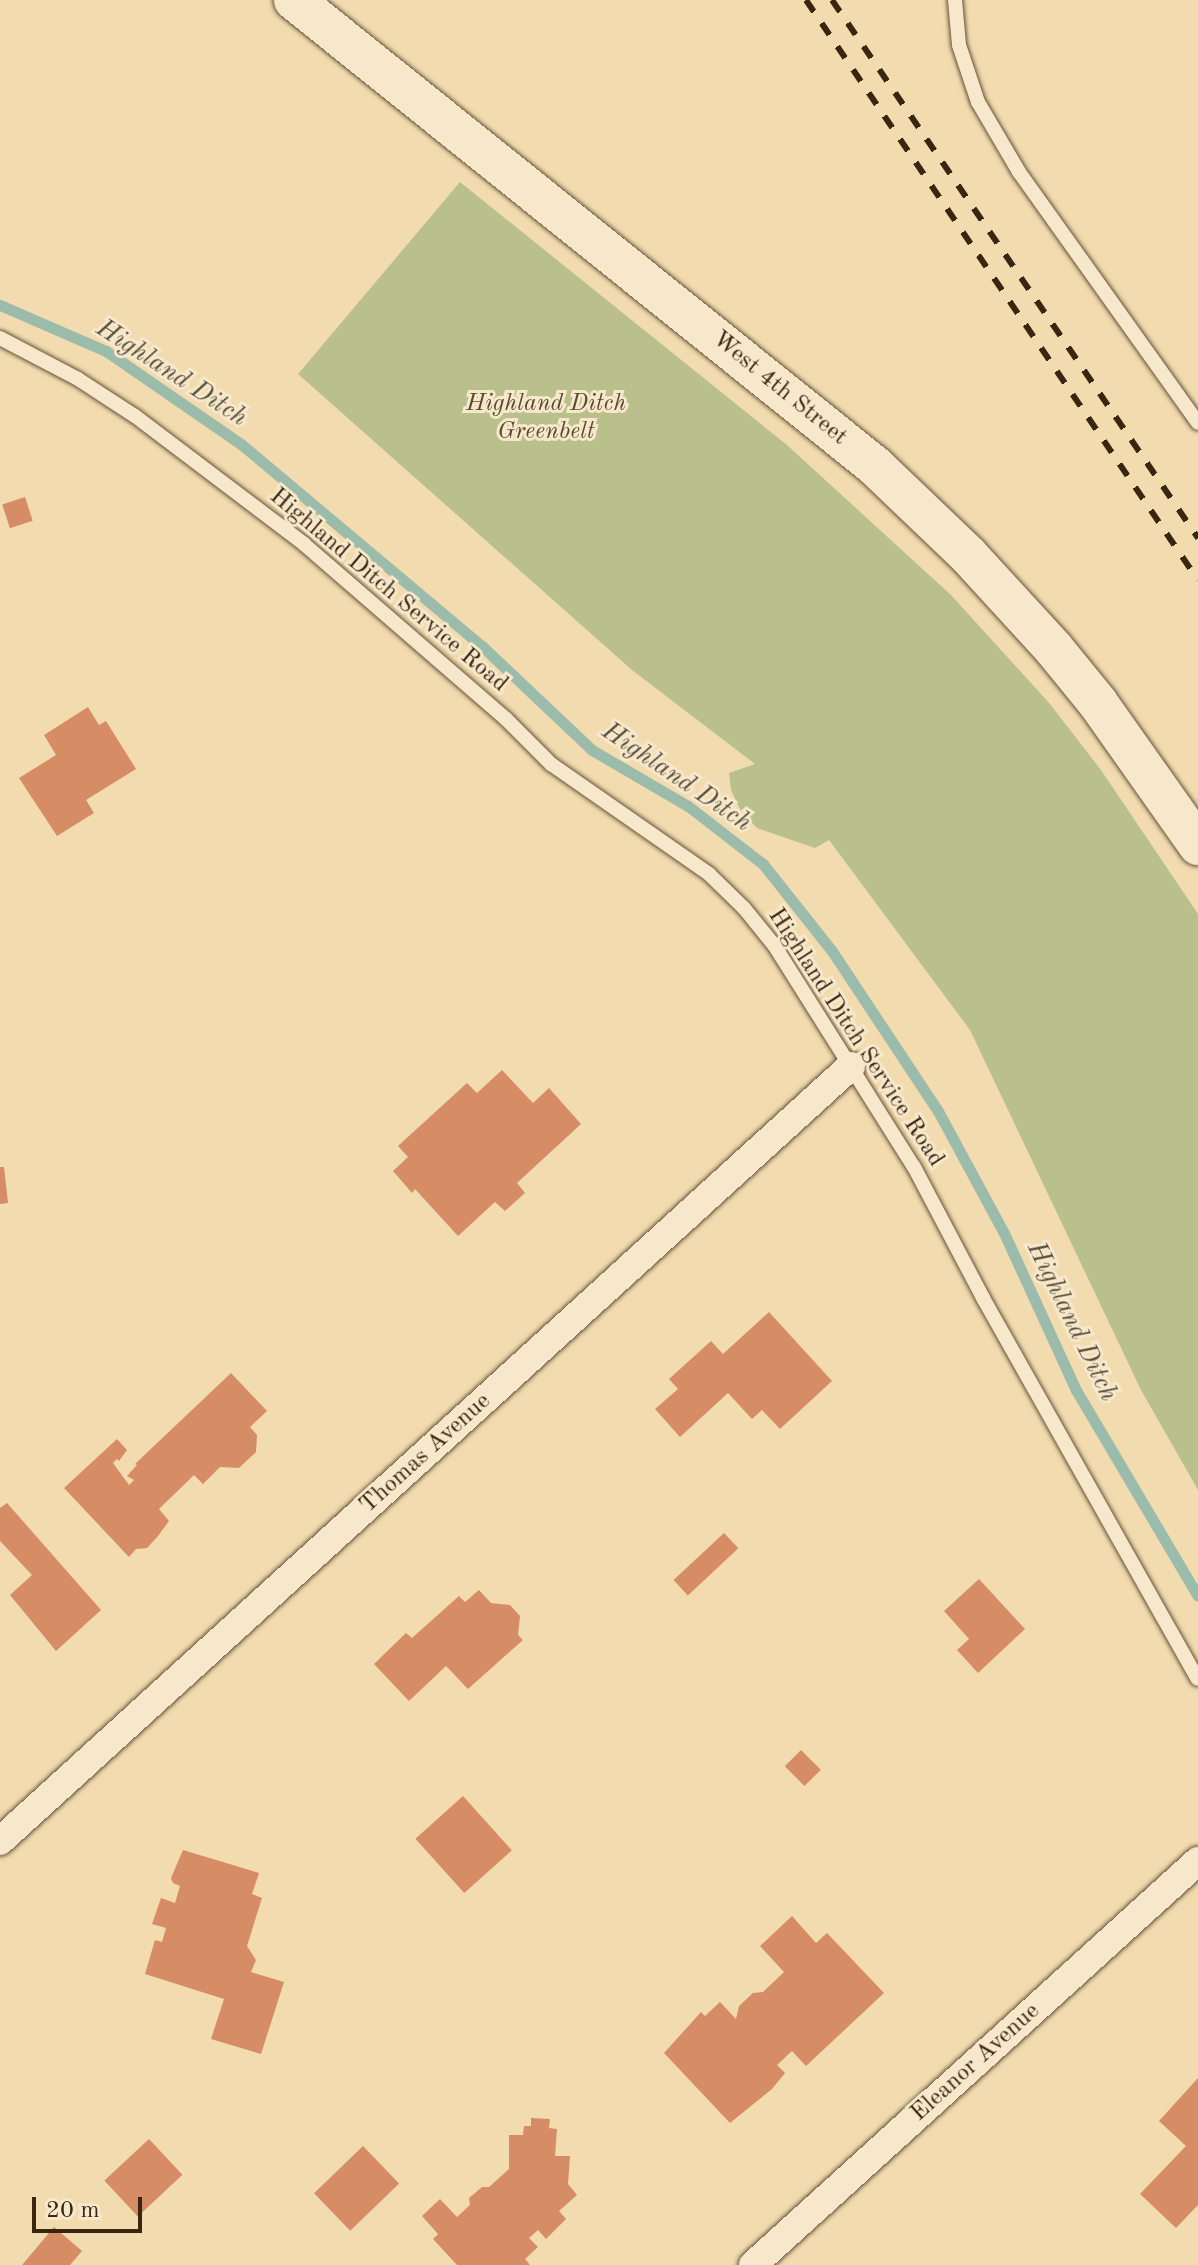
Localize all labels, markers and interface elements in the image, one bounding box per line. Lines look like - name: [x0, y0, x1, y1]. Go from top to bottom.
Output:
- water label: Highland Ditch: [90, 314, 252, 434]
- street label: West 4th Street: [706, 326, 852, 452]
- park label: Highland Ditch Greenbelt: [466, 391, 626, 447]
- street label: Highland Ditch Service Road: [263, 483, 513, 699]
- water label: Highland Ditch: [595, 717, 757, 839]
- street label: Highland Ditch Service Road: [761, 903, 949, 1173]
- water label: Highland Ditch: [1019, 1237, 1123, 1407]
- street label: Thomas Avenue: [355, 1388, 497, 1520]
- street label: Eleanor Avenue: [906, 1998, 1046, 2128]
- scale bar: [36, 2181, 146, 2231]
- text: 20 m: [46, 2199, 100, 2223]

